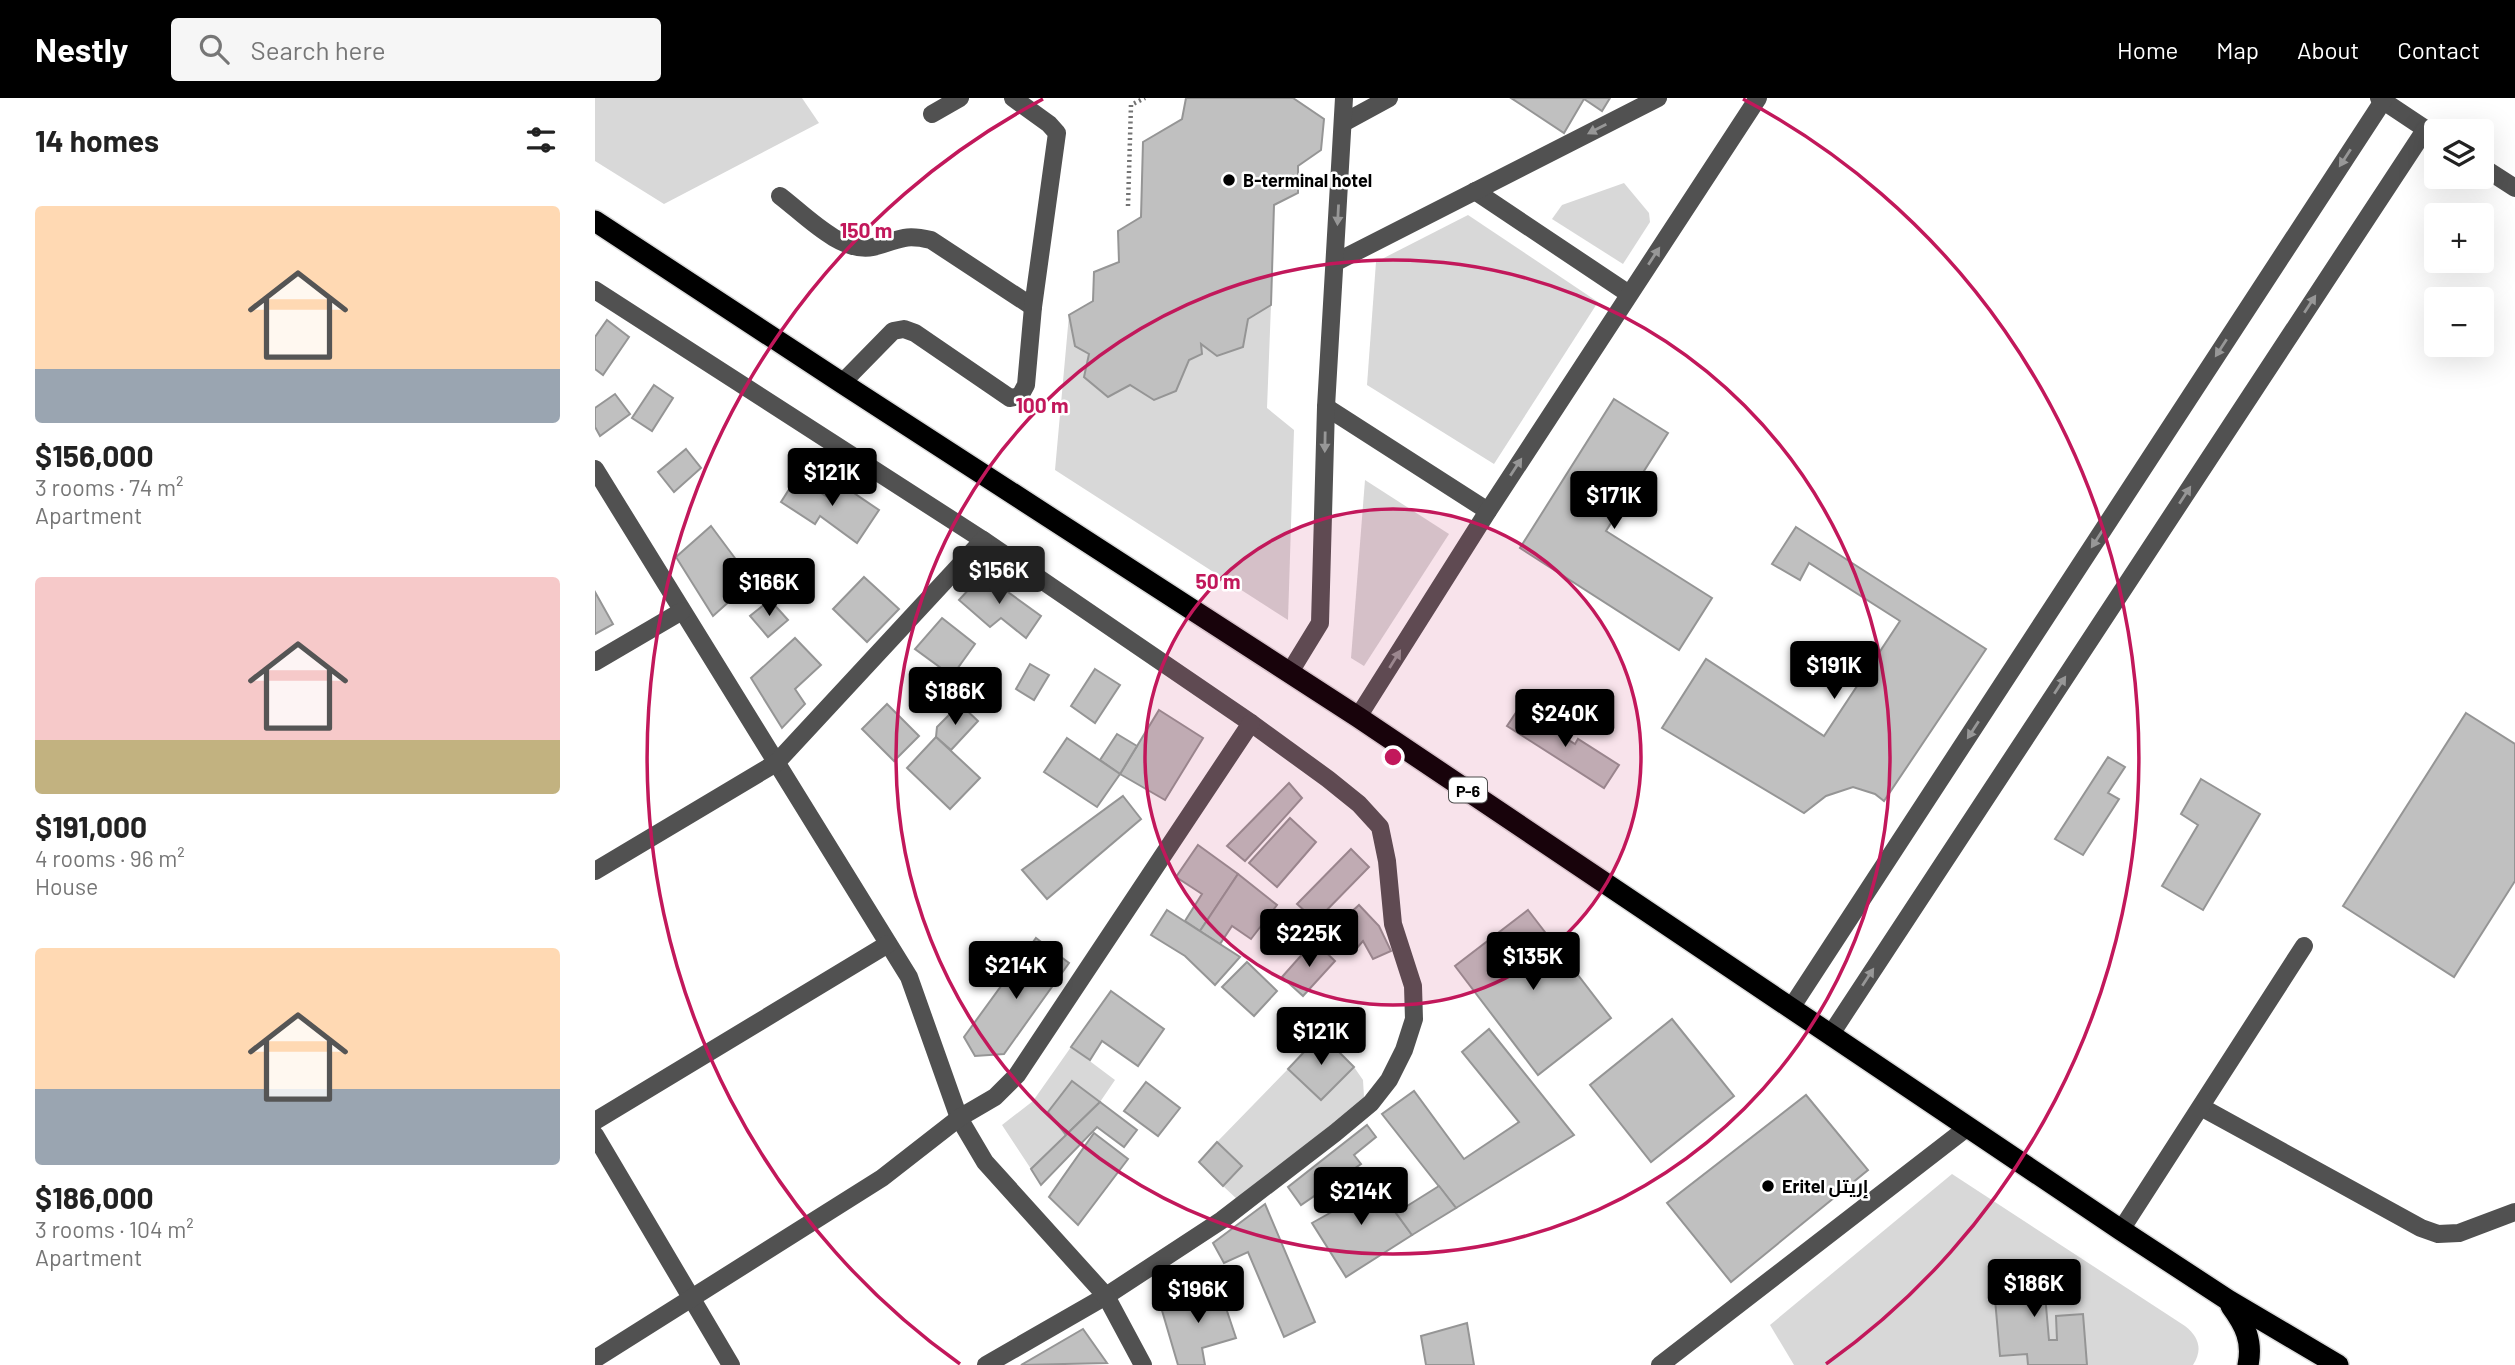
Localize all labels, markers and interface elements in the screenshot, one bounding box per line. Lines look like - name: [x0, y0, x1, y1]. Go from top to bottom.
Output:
- search box: [171, 18, 661, 81]
- text: Nestly: [35, 29, 129, 69]
- icon: search: [195, 30, 233, 68]
- text: Search here: [251, 34, 386, 65]
- text: Home: [2117, 35, 2178, 64]
- text: Map: [2216, 35, 2259, 64]
- text: About: [2297, 35, 2359, 64]
- text: Contact: [2397, 35, 2480, 64]
- map controls: [2424, 119, 2494, 357]
- button: layers: [2424, 119, 2494, 189]
- icon: filters: [522, 121, 560, 159]
- text: 14 homes: [35, 122, 159, 158]
- one-way arrow: [1587, 123, 1607, 135]
- one-way arrow: [2339, 148, 2352, 167]
- place label: B-terminal hotel: [1243, 169, 1372, 191]
- marker: B-terminal hotel: [1221, 172, 1237, 188]
- button: +: [2424, 203, 2494, 273]
- one-way arrow: [1332, 204, 1343, 226]
- text: 150 m: [840, 217, 892, 242]
- one-way arrow: [1647, 246, 1660, 265]
- icon: home: [235, 252, 361, 378]
- button: −: [2424, 287, 2494, 357]
- one-way arrow: [2304, 295, 2317, 314]
- one-way arrow: [2215, 339, 2228, 358]
- text: 100 m: [1015, 392, 1069, 417]
- one-way arrow: [1319, 431, 1330, 453]
- text: $156,000: [35, 437, 154, 473]
- pin: $121K: [783, 448, 881, 508]
- text: $121K: [804, 457, 860, 485]
- one-way arrow: [1510, 457, 1523, 476]
- pin: $171K: [1565, 472, 1663, 531]
- text: 3 rooms · 74 m²: [35, 473, 184, 501]
- text: $171K: [1586, 480, 1642, 508]
- one-way arrow: [2179, 485, 2192, 504]
- text: Apartment: [35, 501, 142, 529]
- one-way arrow: [2090, 530, 2104, 548]
- pin: $156K: [950, 546, 1048, 606]
- text: $156K: [969, 555, 1029, 583]
- pin: $166K: [720, 559, 818, 618]
- text: $166K: [739, 567, 799, 595]
- text: 50 m: [1195, 568, 1241, 593]
- icon: home: [235, 623, 361, 749]
- pin: $191K: [1785, 642, 1883, 701]
- one-way arrow: [1388, 649, 1401, 668]
- text: $191K: [1806, 650, 1862, 678]
- pin: $186K: [906, 668, 1004, 727]
- one-way arrow: [2054, 675, 2067, 694]
- text: $186K: [925, 676, 985, 704]
- pin: $240K: [1516, 690, 1614, 749]
- text: $240K: [1531, 698, 1599, 726]
- one-way arrow: [1966, 720, 1979, 739]
- centre of rings: [1381, 745, 1405, 769]
- road number: P-6: [1449, 778, 1487, 803]
- text: $191,000: [35, 808, 147, 844]
- text: 4 rooms · 96 m²: [35, 844, 185, 872]
- text: House: [35, 872, 98, 900]
- pin: $225K: [1260, 910, 1358, 969]
- text: $225K: [1276, 918, 1342, 946]
- pin: $135K: [1484, 932, 1582, 992]
- text: $135K: [1503, 941, 1563, 969]
- pin: $214K: [967, 942, 1065, 1001]
- text: $214K: [985, 950, 1047, 978]
- one-way arrow: [1861, 968, 1875, 986]
- icon: home: [235, 994, 361, 1120]
- pin: $121K: [1272, 1007, 1370, 1067]
- text: $121K: [1293, 1016, 1349, 1044]
- pin: $214K: [1312, 1168, 1410, 1227]
- place label: Eritel إريتل: [1782, 1175, 1868, 1199]
- text: $214K: [1330, 1176, 1392, 1204]
- marker: Eritel إريتل: [1760, 1178, 1776, 1194]
- text: $186,000: [35, 1179, 154, 1215]
- text: 3 rooms · 104 m²: [35, 1215, 194, 1243]
- text: Apartment: [35, 1243, 142, 1271]
- pin: $186K: [1985, 1260, 2083, 1319]
- pin: $196K: [1149, 1266, 1247, 1325]
- text: $186K: [2004, 1268, 2064, 1296]
- text: $196K: [1168, 1274, 1228, 1302]

